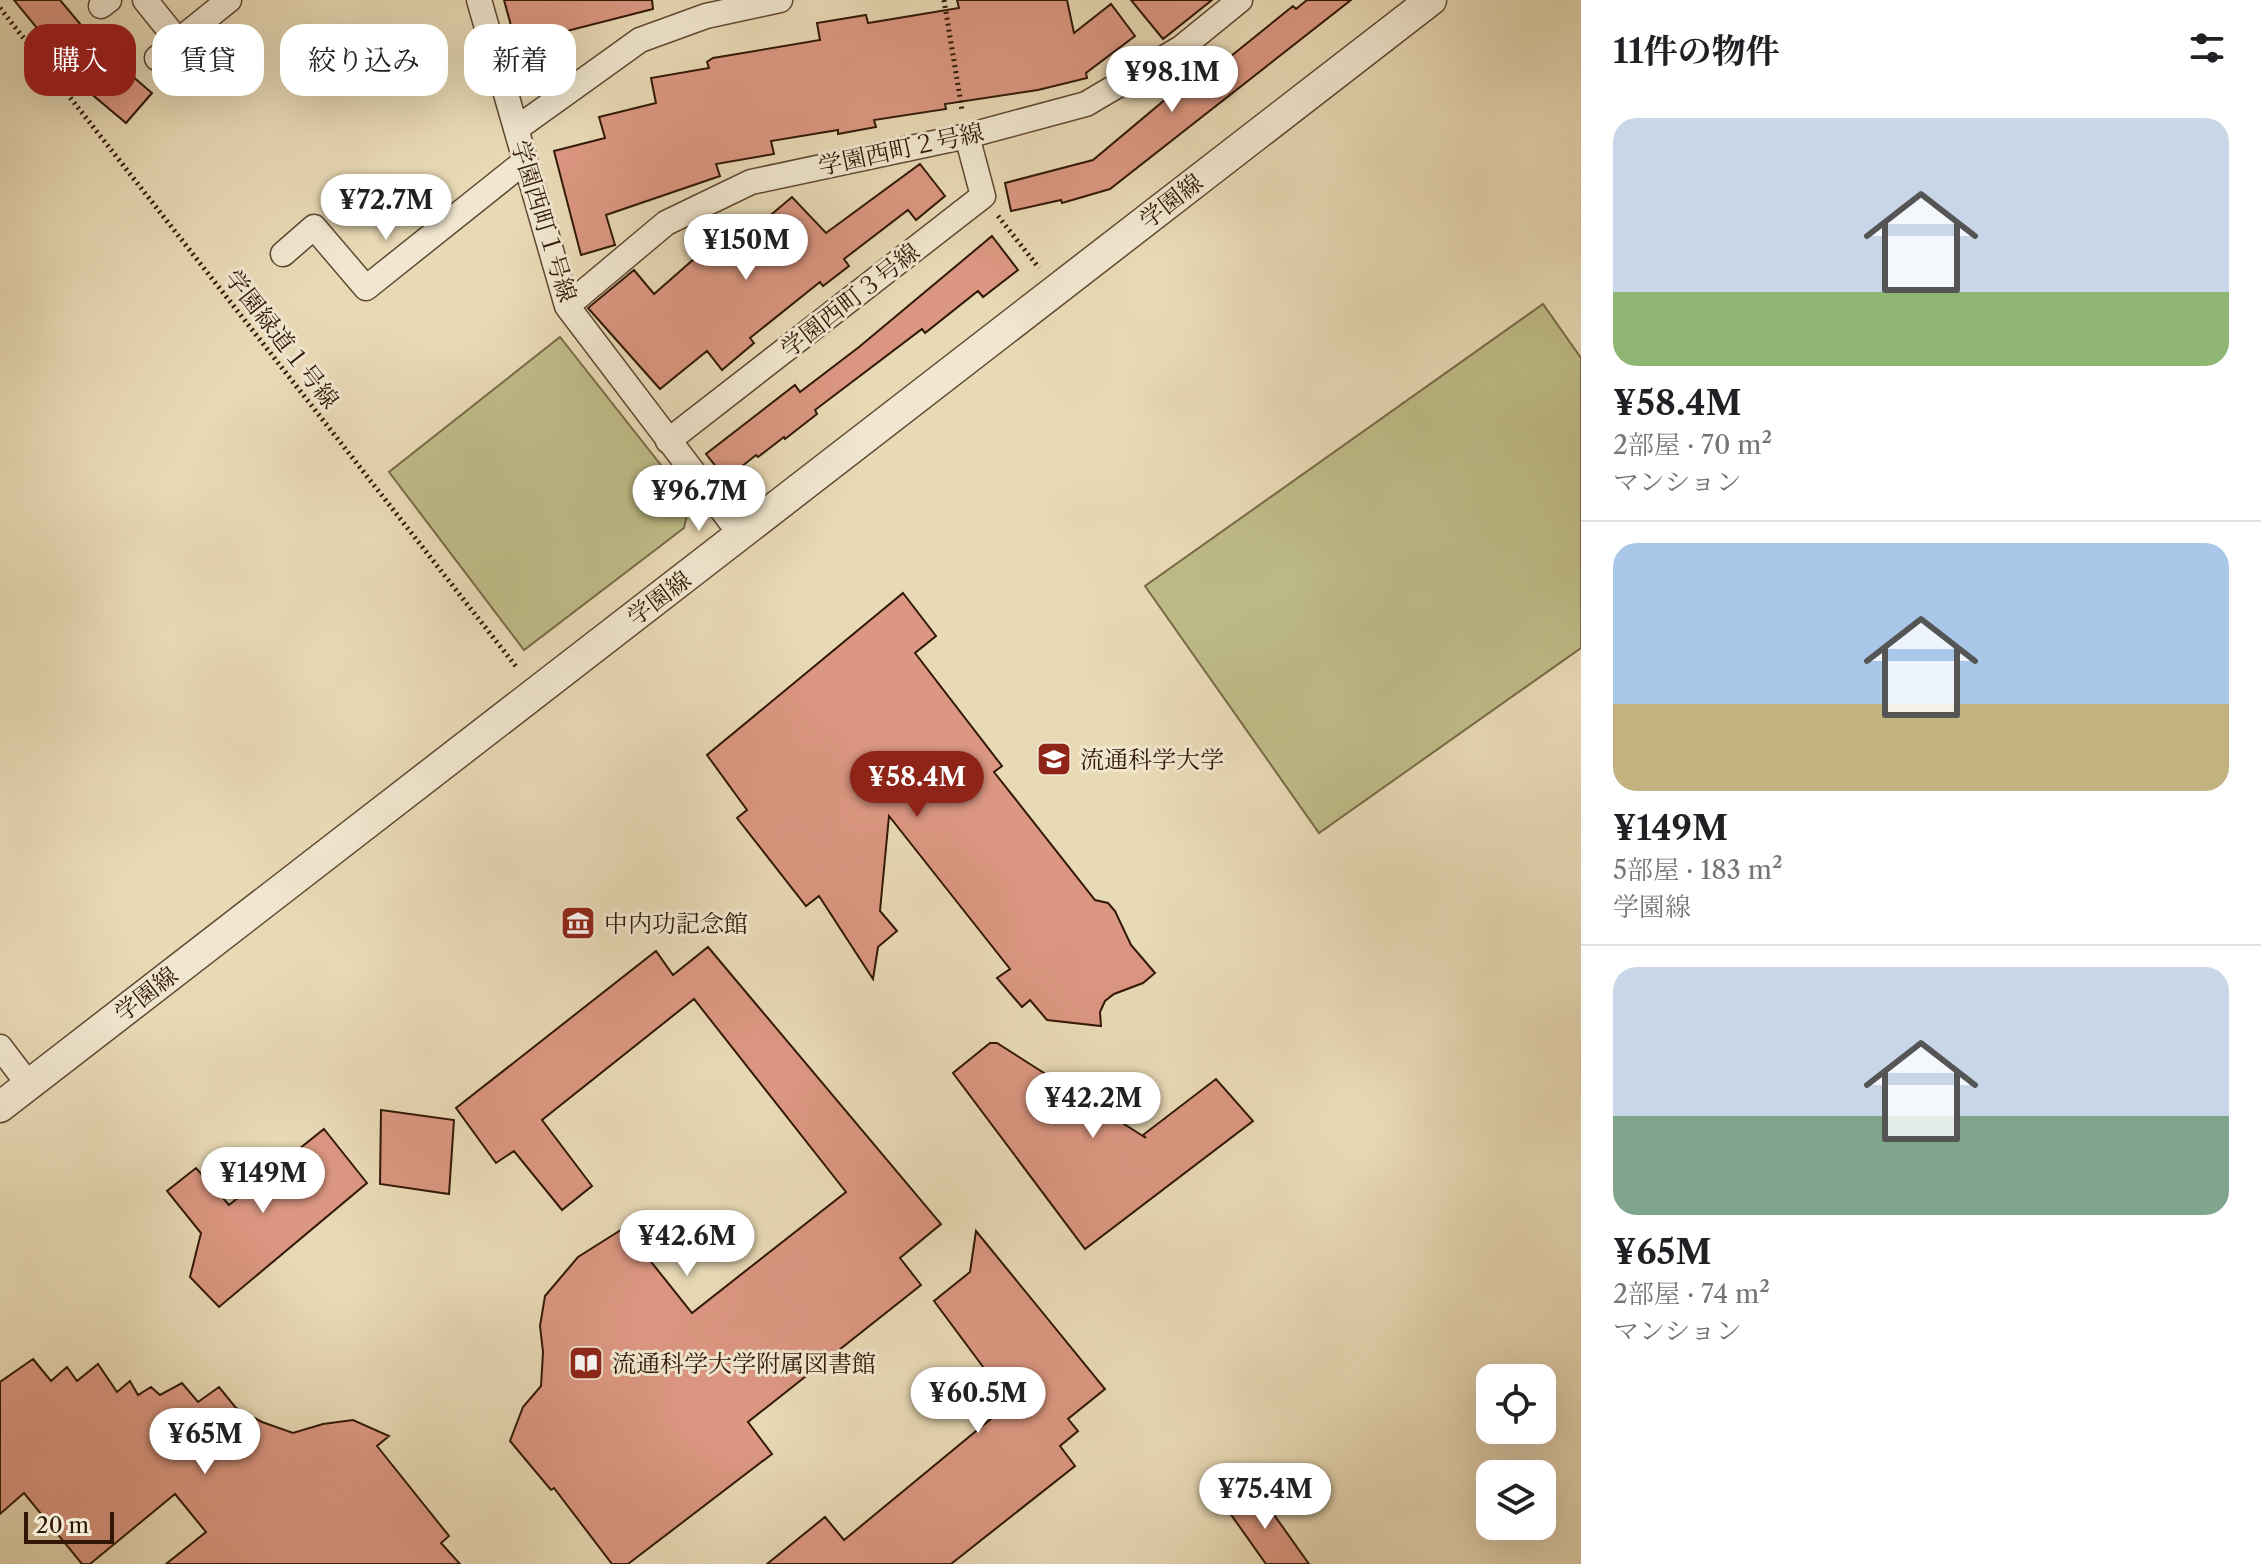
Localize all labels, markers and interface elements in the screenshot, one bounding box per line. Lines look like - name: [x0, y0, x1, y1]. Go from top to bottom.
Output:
- chip: 購入: [24, 24, 136, 96]
- chip: 賃貸: [152, 24, 264, 96]
- chip: 絞り込み: [280, 24, 448, 96]
- chip: 新着: [464, 24, 576, 96]
- icon: filters: [2185, 26, 2229, 70]
- text: 11件の物件: [1613, 30, 1780, 72]
- pin: ¥98.1M: [1107, 46, 1237, 114]
- text: ¥98.1M: [1124, 56, 1220, 88]
- street label: 学園西町２号線: [816, 117, 986, 181]
- street label: 学園西町１号線: [506, 136, 582, 306]
- street label: 学園線: [1134, 167, 1208, 235]
- icon: home: [1849, 170, 1993, 314]
- pin: ¥72.7M: [321, 174, 451, 242]
- text: ¥72.7M: [339, 184, 433, 216]
- pin: ¥150M: [690, 214, 802, 282]
- text: ¥150M: [702, 224, 790, 256]
- street label: 学園西町３号線: [775, 237, 925, 363]
- street label: 学園緑道１号線: [219, 264, 345, 414]
- text: ¥58.4M: [1613, 382, 1742, 424]
- text: 2部屋 · 70 m²: [1613, 429, 1772, 461]
- pin: ¥96.7M: [634, 465, 764, 533]
- text: マンション: [1613, 466, 1742, 498]
- text: ¥96.7M: [651, 475, 747, 507]
- street label: 学園線: [622, 565, 696, 631]
- icon: home: [1849, 595, 1993, 739]
- school or university icon: 流通科学大学: [1035, 740, 1073, 778]
- place label: 流通科学大学: [1080, 745, 1224, 774]
- pin: ¥58.4M: [852, 751, 982, 819]
- text: ¥58.4M: [868, 761, 966, 793]
- text: ¥149M: [1613, 807, 1728, 849]
- text: 5部屋 · 183 m²: [1613, 854, 1783, 886]
- text: 学園線: [1613, 891, 1691, 923]
- museum icon: 中内功記念館: [559, 904, 597, 942]
- place label: 中内功記念館: [604, 909, 748, 938]
- street label: 学園線: [109, 960, 183, 1028]
- icon: home: [1849, 1019, 1993, 1163]
- pin: ¥42.2M: [1028, 1072, 1158, 1140]
- text: ¥42.2M: [1044, 1082, 1142, 1114]
- pin: ¥149M: [207, 1147, 319, 1215]
- text: ¥149M: [219, 1157, 307, 1189]
- pin: ¥42.6M: [622, 1210, 752, 1278]
- text: ¥42.6M: [638, 1220, 736, 1252]
- text: ¥65M: [1613, 1231, 1711, 1273]
- text: 2部屋 · 74 m²: [1613, 1278, 1770, 1310]
- text: マンション: [1613, 1315, 1742, 1347]
- library icon: 流通科学大学附属図書館: [567, 1344, 605, 1382]
- place label: 流通科学大学附属図書館: [612, 1349, 876, 1378]
- map controls: [1476, 1364, 1556, 1540]
- button: locate: [1476, 1364, 1556, 1444]
- pin: ¥60.5M: [913, 1367, 1043, 1435]
- text: ¥60.5M: [929, 1377, 1027, 1409]
- pin: ¥65M: [158, 1408, 252, 1476]
- text: ¥65M: [167, 1418, 243, 1450]
- button: layers: [1476, 1460, 1556, 1540]
- pin: ¥75.4M: [1200, 1463, 1330, 1531]
- text: ¥75.4M: [1217, 1473, 1313, 1505]
- scale bar: [24, 1508, 114, 1544]
- text: 20 m: [36, 1512, 89, 1539]

